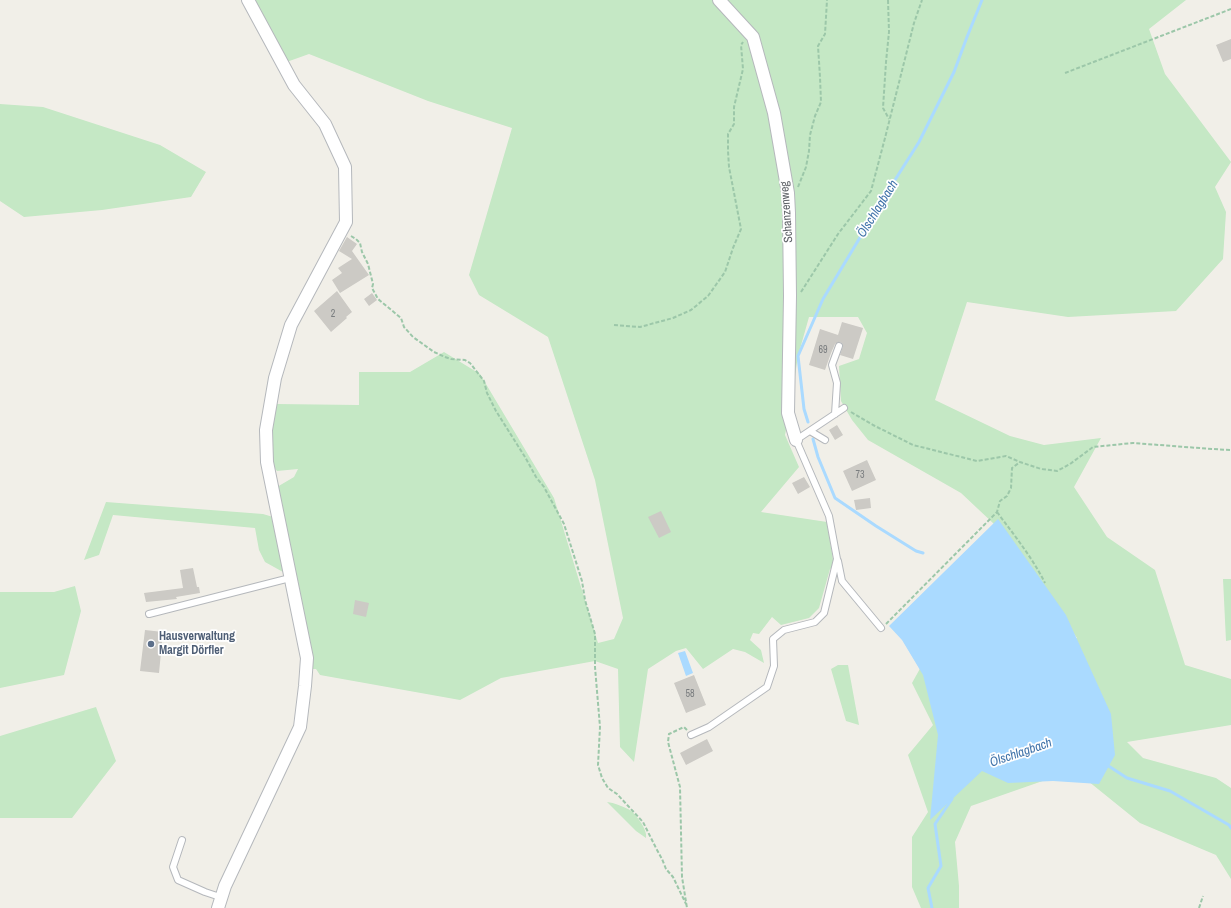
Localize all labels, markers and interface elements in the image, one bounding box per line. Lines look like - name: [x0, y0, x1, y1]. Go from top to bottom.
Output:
- water label: Ölschlagbach: [854, 177, 902, 241]
- street label: Schanzenweg: [778, 181, 796, 243]
- house number: 2: [331, 308, 335, 320]
- house number: 69: [818, 344, 828, 356]
- house number: 73: [855, 469, 865, 481]
- place label: Hausverwaltung Margit Dörfler: [159, 630, 235, 658]
- marker: Hausverwaltung Margit Dörfler: [146, 639, 156, 649]
- house number: 58: [685, 688, 695, 700]
- water label: Ölschlagbach: [988, 735, 1054, 771]

